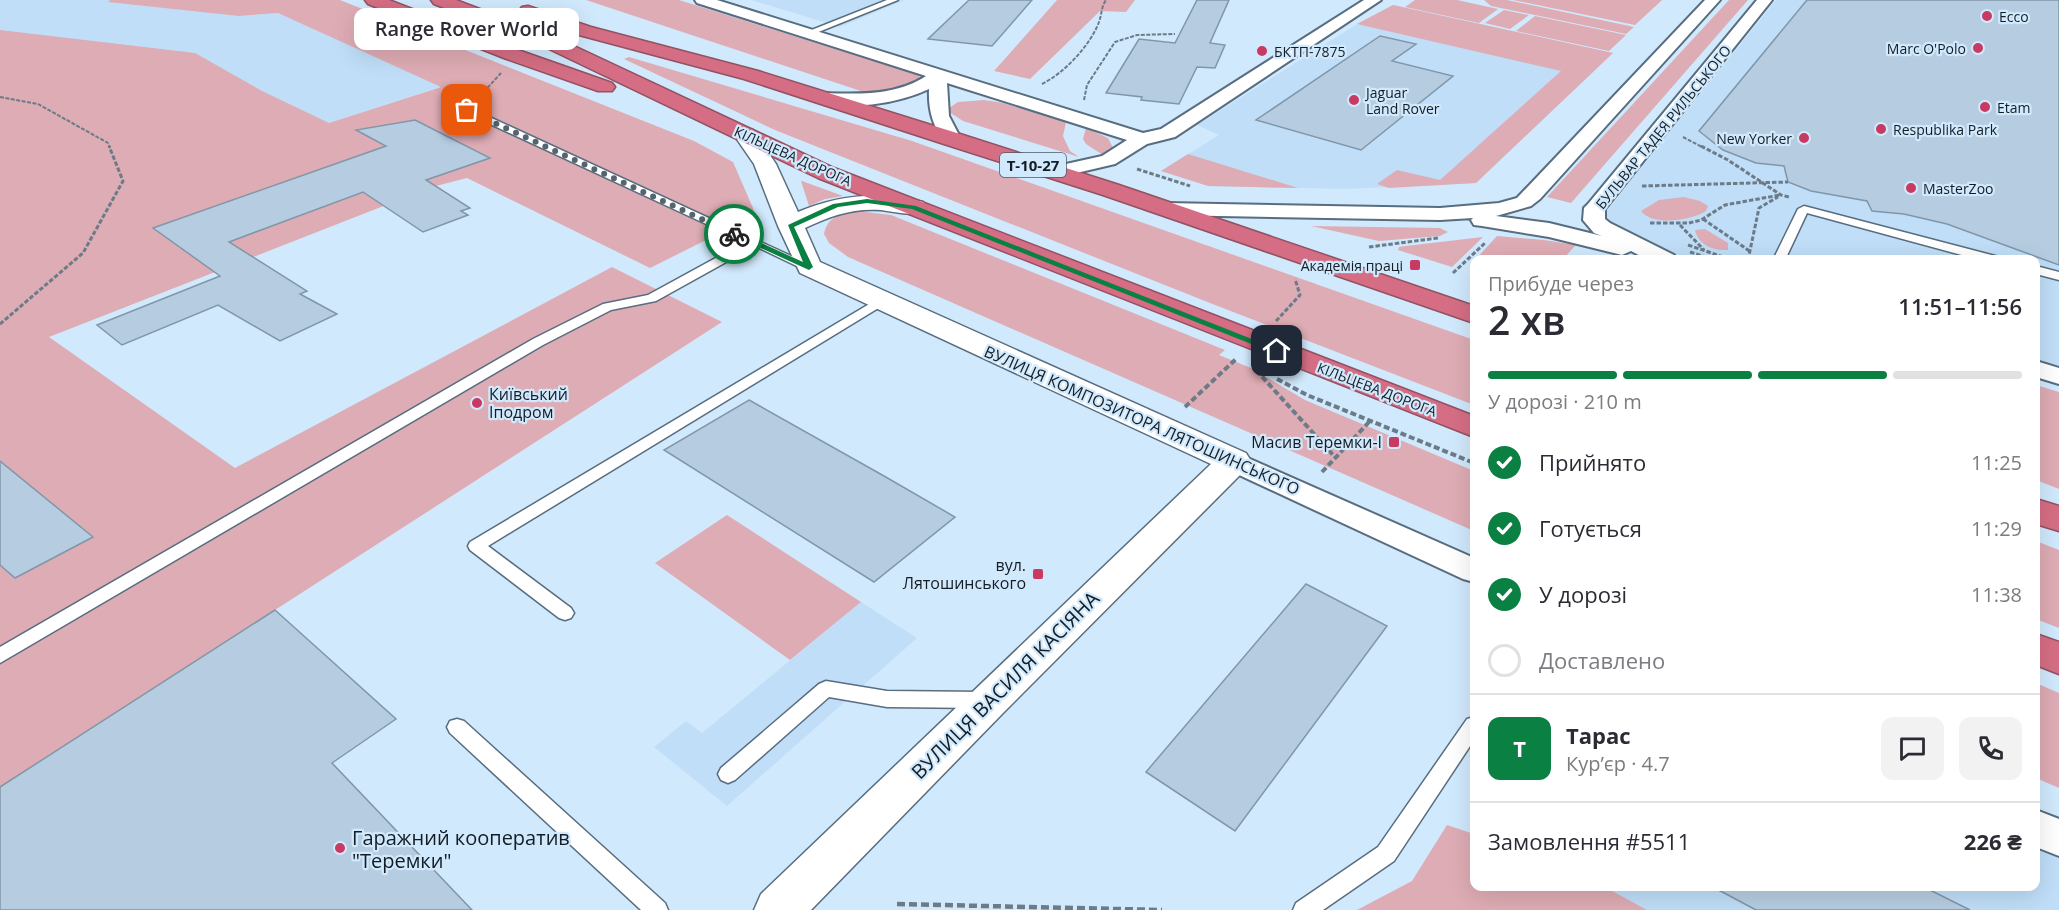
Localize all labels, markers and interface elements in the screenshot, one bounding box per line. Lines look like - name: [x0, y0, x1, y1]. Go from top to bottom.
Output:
- place label: Ecco: [1999, 7, 2029, 26]
- callout: Range Rover World: [354, 8, 580, 50]
- marker: Ecco: [1980, 9, 1994, 23]
- text: Range Rover World: [375, 15, 558, 42]
- place label: Marc O'Polo: [1887, 39, 1966, 58]
- street label: БУЛЬВАР ТАДЕЯ РИЛЬСЬКОГО: [1591, 41, 1735, 213]
- marker: Marc O'Polo: [1971, 41, 1985, 55]
- place label: БКТП-7875: [1274, 42, 1346, 61]
- marker: БКТП-7875: [1255, 44, 1269, 58]
- place label: Jaguar Land Rover: [1364, 83, 1440, 118]
- pin: [441, 84, 492, 135]
- icon: bag: [450, 93, 483, 126]
- marker: Jaguar Land Rover: [1347, 93, 1361, 107]
- place label: Etam: [1997, 98, 2031, 117]
- marker: Etam: [1978, 100, 1992, 114]
- place label: Respublika Park: [1893, 120, 1998, 139]
- street label: КІЛЬЦЕВА ДОРОГА: [731, 122, 855, 191]
- marker: Respublika Park: [1874, 122, 1888, 136]
- place label: New Yorker: [1716, 129, 1792, 148]
- marker: New Yorker: [1797, 131, 1811, 145]
- road number: Т-10-27: [1000, 153, 1066, 177]
- place label: MasterZoo: [1923, 179, 1993, 198]
- marker: MasterZoo: [1904, 181, 1918, 195]
- courier: [704, 204, 764, 264]
- icon: bike: [718, 218, 751, 251]
- place label: Академія праці: [1301, 256, 1403, 275]
- marker: Академія праці: [1408, 258, 1422, 272]
- text: Прибуде через: [1488, 270, 1634, 297]
- text: 11:51–11:56: [1898, 291, 2022, 321]
- text: 2 хв: [1488, 293, 1565, 346]
- pin: [1251, 325, 1302, 376]
- icon: home: [1260, 334, 1293, 367]
- street label: ВУЛИЦЯ КОМПОЗИТОРА ЛЯТОШИНСЬКОГО: [981, 340, 1303, 500]
- street label: КІЛЬЦЕВА ДОРОГА: [1314, 357, 1440, 421]
- place label: Київський Іподром: [489, 383, 568, 423]
- text: У дорозі · 210 m: [1488, 388, 1642, 415]
- marker: Київський Іподром: [470, 396, 484, 410]
- place label: Масив Теремки-I: [1251, 431, 1382, 453]
- marker: Масив Теремки-I: [1387, 435, 1401, 449]
- icon: check: [1488, 446, 1521, 479]
- text: Прийнято: [1539, 447, 1646, 477]
- text: 11:25: [1971, 449, 2022, 476]
- icon: check: [1488, 512, 1521, 545]
- text: Готується: [1539, 513, 1642, 543]
- text: 11:29: [1971, 515, 2022, 542]
- place label: вул. Лятошинського: [903, 554, 1026, 594]
- marker: вул. Лятошинського: [1031, 567, 1045, 581]
- icon: check: [1488, 578, 1521, 611]
- text: У дорозі: [1539, 579, 1627, 609]
- text: 11:38: [1971, 581, 2022, 608]
- street label: ВУЛИЦЯ ВАСИЛЯ КАСІЯНА: [905, 585, 1105, 785]
- text: Доставлено: [1539, 645, 1665, 675]
- button: chat: [1881, 717, 1944, 780]
- button: phone: [1959, 717, 2022, 780]
- text: Тарас: [1566, 720, 1631, 750]
- text: Т: [1513, 733, 1526, 763]
- text: Кур’єр · 4.7: [1566, 750, 1670, 777]
- place label: Гаражний кооператив "Теремки": [352, 824, 570, 874]
- text: Замовлення #5511: [1488, 826, 1690, 856]
- text: 226 ₴: [1964, 826, 2022, 856]
- marker: Гаражний кооператив "Теремки": [333, 841, 347, 855]

